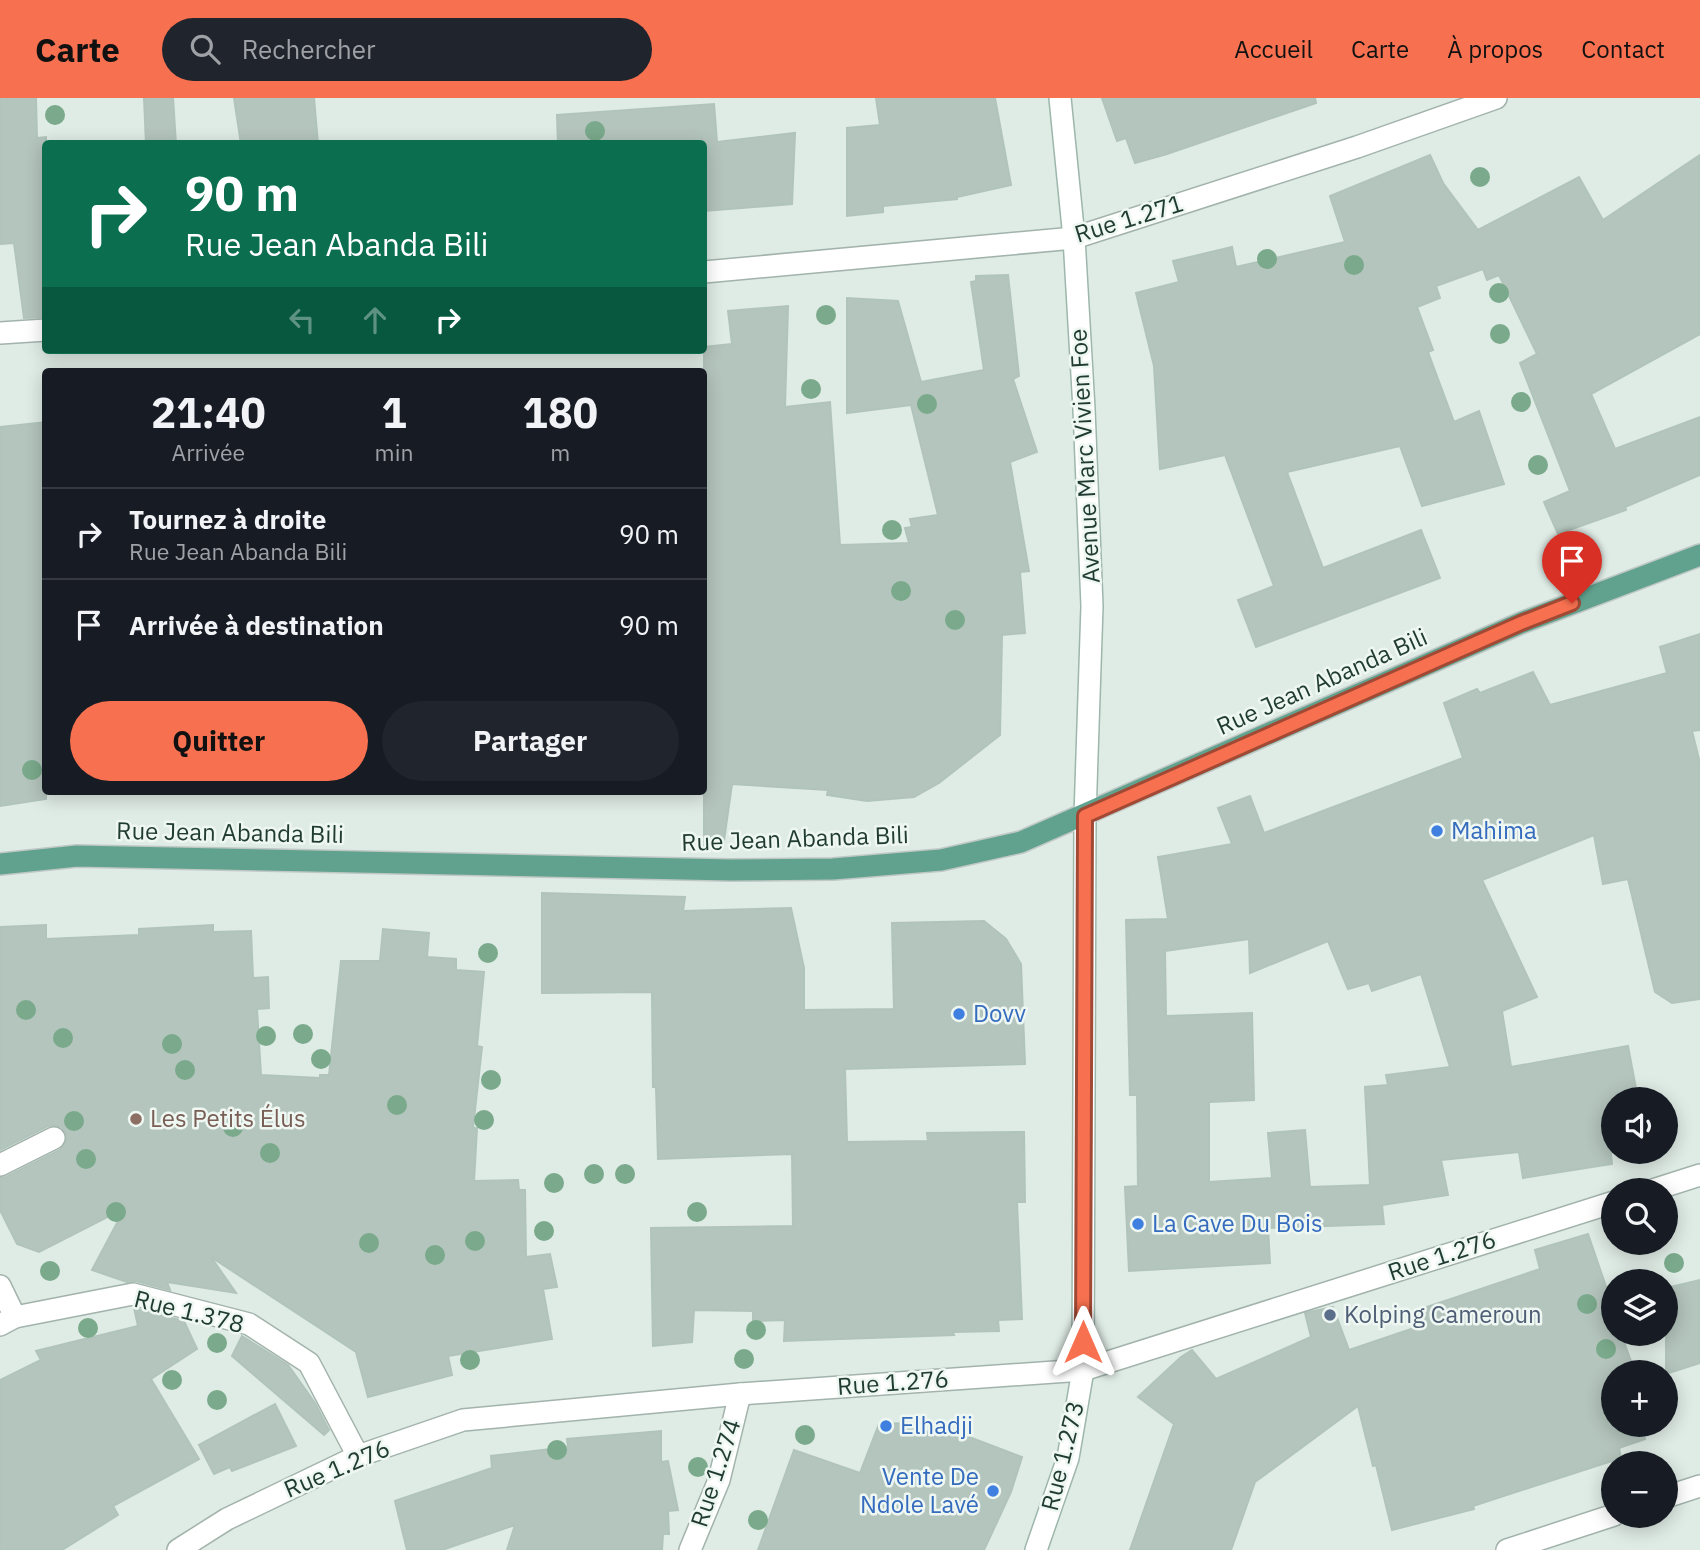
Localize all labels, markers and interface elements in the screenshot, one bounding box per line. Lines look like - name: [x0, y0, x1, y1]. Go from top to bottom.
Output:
- search box: [162, 18, 652, 81]
- text: Carte: [35, 28, 120, 71]
- icon: search: [186, 30, 224, 68]
- text: Rechercher: [242, 32, 376, 66]
- text: Accueil: [1234, 33, 1313, 65]
- text: Carte: [1351, 33, 1409, 65]
- text: À propos: [1447, 33, 1543, 65]
- text: Contact: [1581, 33, 1665, 65]
- text: 90 m: [185, 161, 299, 224]
- icon: right: [70, 168, 161, 259]
- street label: Rue 1.271: [1070, 186, 1187, 250]
- text: Rue Jean Abanda Bili: [185, 223, 489, 265]
- icon: left: [283, 301, 321, 339]
- icon: ahead: [356, 301, 394, 339]
- icon: right: [429, 301, 467, 339]
- street label: Avenue Marc Vivien Foe: [1061, 328, 1107, 584]
- text: 21:40: [151, 385, 266, 440]
- text: 1: [381, 385, 407, 440]
- text: 180: [522, 385, 598, 440]
- text: Arrivée: [171, 437, 245, 467]
- text: min: [375, 437, 413, 467]
- text: m: [550, 437, 570, 467]
- text: Tournez à droite: [129, 502, 326, 536]
- icon: right: [70, 515, 108, 553]
- text: 90 m: [619, 517, 679, 551]
- pin: [1542, 531, 1602, 603]
- text: Rue Jean Abanda Bili: [129, 536, 347, 566]
- icon: arrive: [1553, 542, 1591, 580]
- icon: arrive: [70, 606, 108, 644]
- text: Arrivée à destination: [129, 608, 384, 642]
- text: 90 m: [619, 608, 679, 642]
- street label: Rue Jean Abanda Bili: [1211, 620, 1432, 742]
- button: Quitter: [70, 701, 368, 781]
- button: Partager: [382, 701, 679, 781]
- street label: Rue Jean Abanda Bili: [116, 814, 344, 850]
- place label: Mahima: [1451, 814, 1537, 846]
- street label: Rue Jean Abanda Bili: [681, 818, 909, 858]
- marker: Mahima: [1429, 823, 1445, 839]
- place label: Dovv: [973, 997, 1026, 1029]
- marker: Dovv: [951, 1006, 967, 1022]
- map controls: [1601, 1087, 1678, 1528]
- button: sound: [1601, 1087, 1678, 1164]
- place label: Les Petits Élus: [150, 1102, 306, 1134]
- marker: Les Petits Élus: [128, 1111, 144, 1127]
- button: search: [1601, 1178, 1678, 1255]
- place label: La Cave Du Bois: [1152, 1207, 1323, 1239]
- marker: La Cave Du Bois: [1130, 1216, 1146, 1232]
- street label: Rue 1.276: [1384, 1223, 1500, 1288]
- button: layers: [1601, 1269, 1678, 1346]
- street label: Rue 1.378: [131, 1282, 247, 1340]
- place label: Kolping Cameroun: [1344, 1298, 1542, 1330]
- position arrow: [1046, 1305, 1120, 1379]
- marker: Kolping Cameroun: [1322, 1307, 1338, 1323]
- button: +: [1601, 1360, 1678, 1437]
- street label: Rue 1.276: [836, 1362, 950, 1402]
- street label: Rue 1.273: [1033, 1398, 1091, 1514]
- place label: Elhadji: [900, 1409, 973, 1441]
- street label: Rue 1.274: [683, 1415, 748, 1531]
- marker: Elhadji: [878, 1418, 894, 1434]
- street label: Rue 1.276: [279, 1431, 394, 1505]
- button: −: [1601, 1451, 1678, 1528]
- place label: Vente De Ndole Lavé: [860, 1460, 979, 1520]
- marker: Vente De Ndole Lavé: [985, 1483, 1001, 1499]

